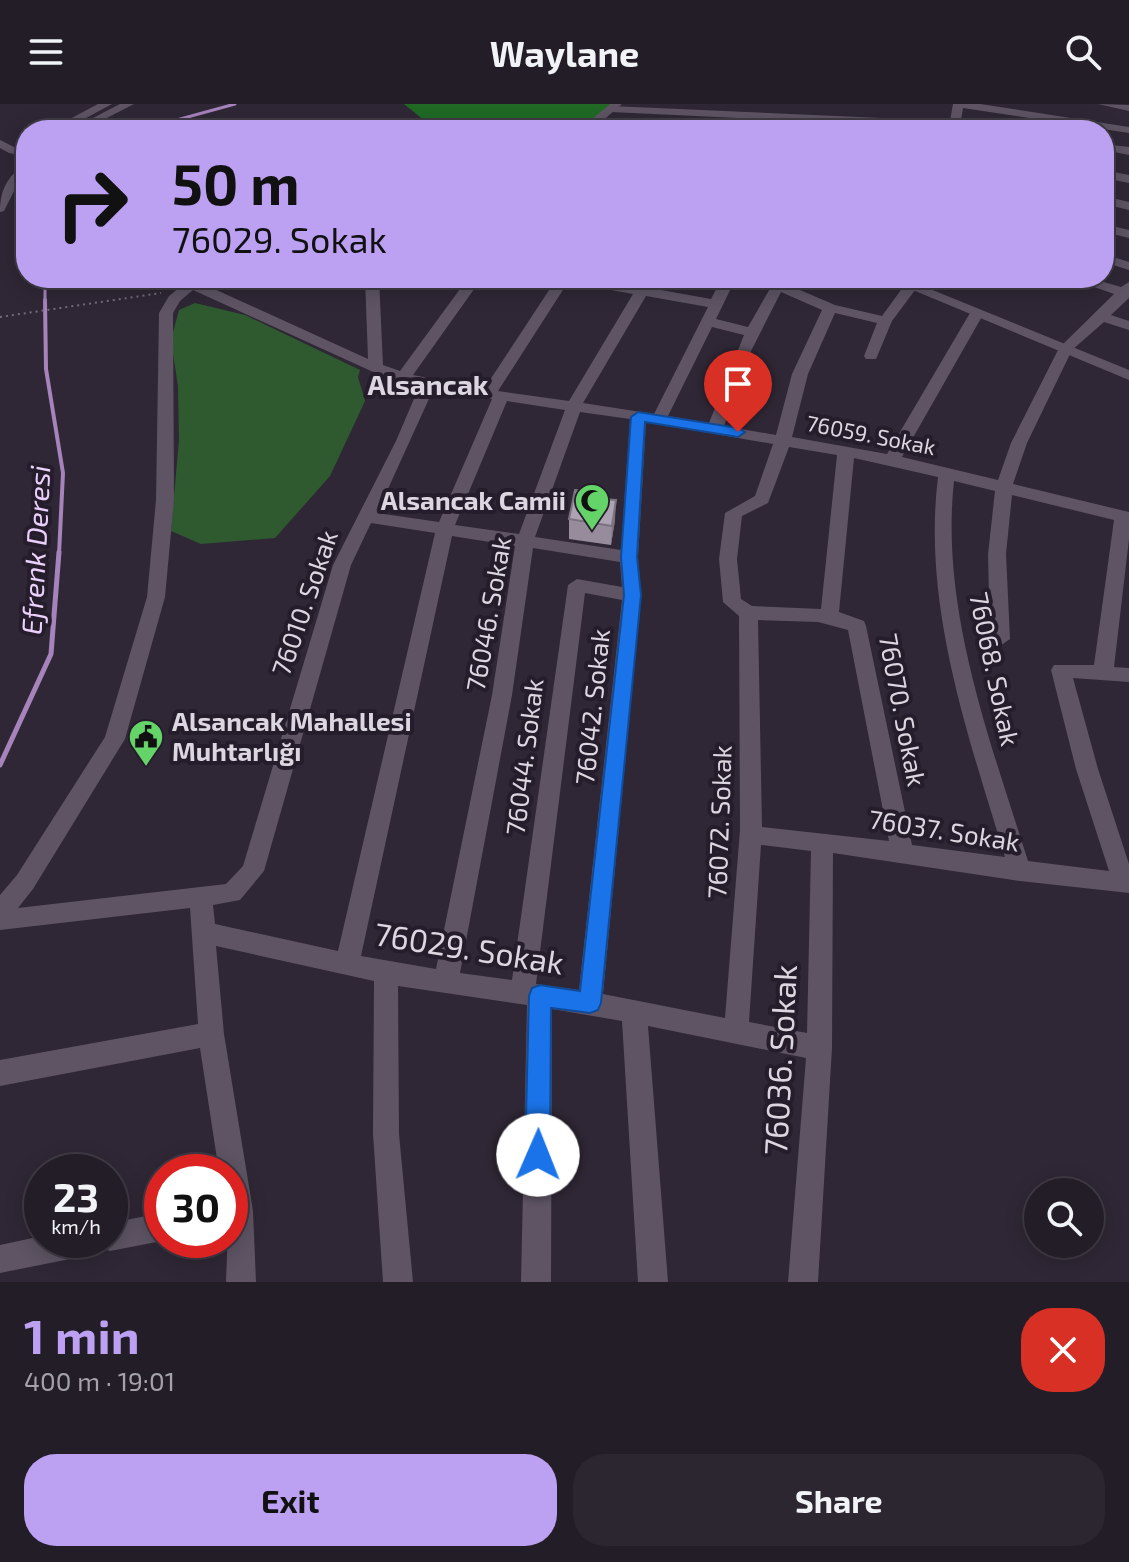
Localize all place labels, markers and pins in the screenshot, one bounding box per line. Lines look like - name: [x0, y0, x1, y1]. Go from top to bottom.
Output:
- pin: [704, 350, 772, 432]
- mosque icon: Alsancak Camii: [573, 482, 611, 532]
- place label: Alsancak Camii: [381, 484, 566, 515]
- place label: Alsancak Mahallesi Muhtarlığı: [172, 705, 412, 766]
- public building icon: Alsancak Mahallesi Muhtarlığı: [127, 718, 165, 768]

